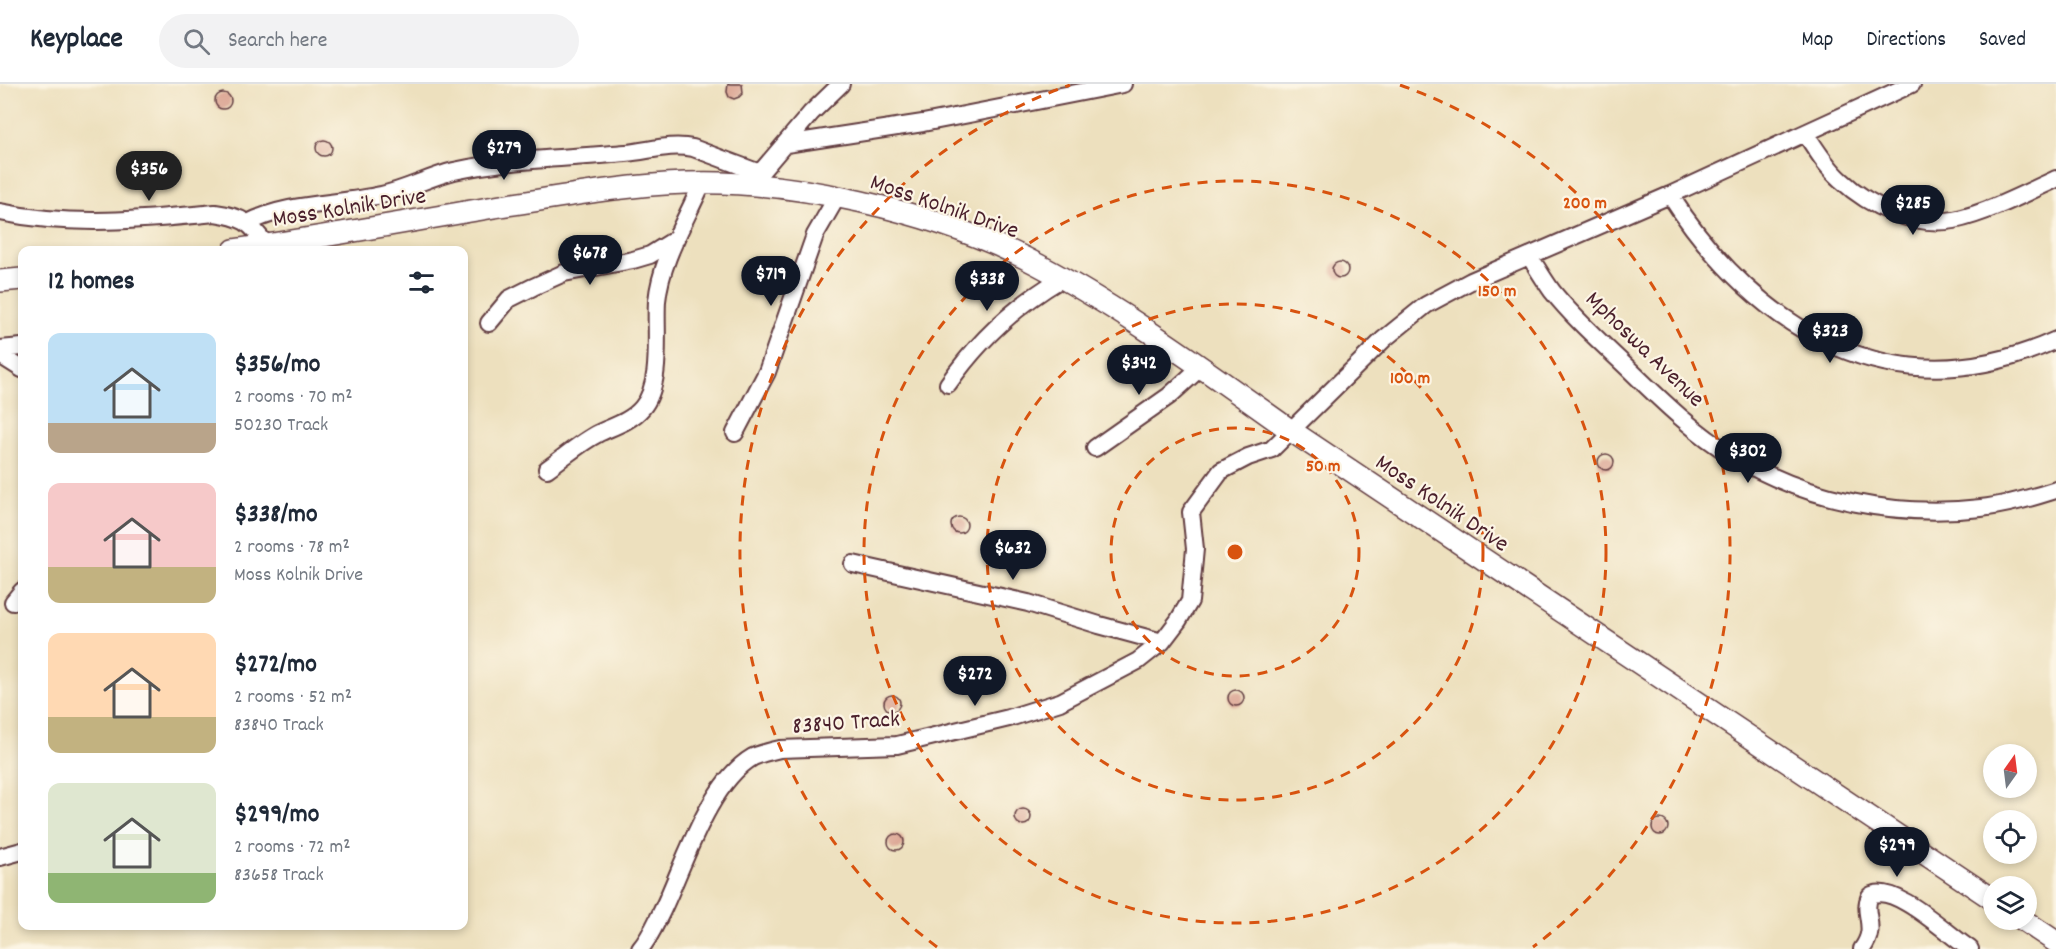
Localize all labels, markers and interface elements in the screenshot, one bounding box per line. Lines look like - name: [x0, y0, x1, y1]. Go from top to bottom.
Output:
- search box: [159, 14, 579, 68]
- text: Keyplace: [30, 21, 123, 61]
- icon: search: [180, 25, 213, 58]
- text: Search here: [228, 26, 327, 57]
- text: Map: [1802, 26, 1833, 56]
- text: Directions: [1866, 26, 1946, 56]
- text: Saved: [1979, 26, 2026, 56]
- pin: $279: [468, 130, 540, 181]
- text: $279: [486, 135, 522, 163]
- pin: $356: [113, 151, 185, 202]
- text: $356: [130, 156, 168, 184]
- street label: Moss Kolnik Drive: [865, 167, 1023, 249]
- street label: Moss Kolnik Drive: [270, 180, 429, 238]
- pin: $285: [1877, 185, 1949, 236]
- text: $285: [1895, 190, 1931, 218]
- text: 200 m: [1563, 192, 1607, 217]
- pin: $678: [554, 235, 626, 286]
- text: $678: [572, 240, 608, 268]
- pin: $719: [735, 256, 807, 307]
- text: $719: [755, 261, 787, 289]
- pin: $338: [951, 261, 1023, 312]
- text: 12 homes: [48, 264, 135, 301]
- icon: filters: [405, 266, 438, 299]
- text: $338: [969, 266, 1005, 294]
- text: 150 m: [1478, 280, 1516, 305]
- street label: Mphoswa Avenue: [1576, 284, 1711, 416]
- pin: $323: [1794, 313, 1866, 364]
- text: $323: [1812, 318, 1848, 346]
- pin: $342: [1103, 345, 1175, 396]
- text: $356/mo: [234, 347, 320, 384]
- text: $342: [1121, 350, 1157, 378]
- icon: home: [96, 357, 168, 429]
- text: 100 m: [1390, 367, 1430, 392]
- text: 2 rooms · 70 m²: [234, 384, 353, 412]
- text: 50230 Track: [234, 412, 328, 440]
- pin: $302: [1712, 433, 1784, 484]
- text: $302: [1729, 438, 1767, 466]
- street label: Moss Kolnik Drive: [1368, 447, 1515, 562]
- text: 50 m: [1306, 455, 1340, 480]
- text: $338/mo: [234, 497, 318, 534]
- icon: home: [96, 507, 168, 579]
- pin: $632: [977, 530, 1049, 581]
- text: 2 rooms · 78 m²: [234, 534, 350, 562]
- text: $632: [994, 535, 1032, 563]
- centre of rings: [1225, 542, 1245, 562]
- text: Moss Kolnik Drive: [234, 562, 363, 590]
- text: $272/mo: [234, 647, 317, 684]
- pin: $272: [939, 656, 1011, 707]
- icon: home: [96, 657, 168, 729]
- text: $272: [957, 661, 993, 689]
- text: 2 rooms · 52 m²: [234, 684, 352, 712]
- street label: 83840 Track: [791, 703, 901, 745]
- text: 83840 Track: [234, 712, 324, 740]
- north arrow: [1983, 744, 2037, 798]
- map controls: [1983, 744, 2037, 930]
- text: $299/mo: [234, 797, 319, 834]
- icon: home: [96, 807, 168, 879]
- button: locate: [1983, 810, 2037, 864]
- pin: $299: [1861, 827, 1933, 878]
- text: $299: [1878, 832, 1916, 860]
- text: 2 rooms · 72 m²: [234, 834, 350, 862]
- text: 83658 Track: [234, 862, 324, 890]
- button: layers: [1983, 876, 2037, 930]

